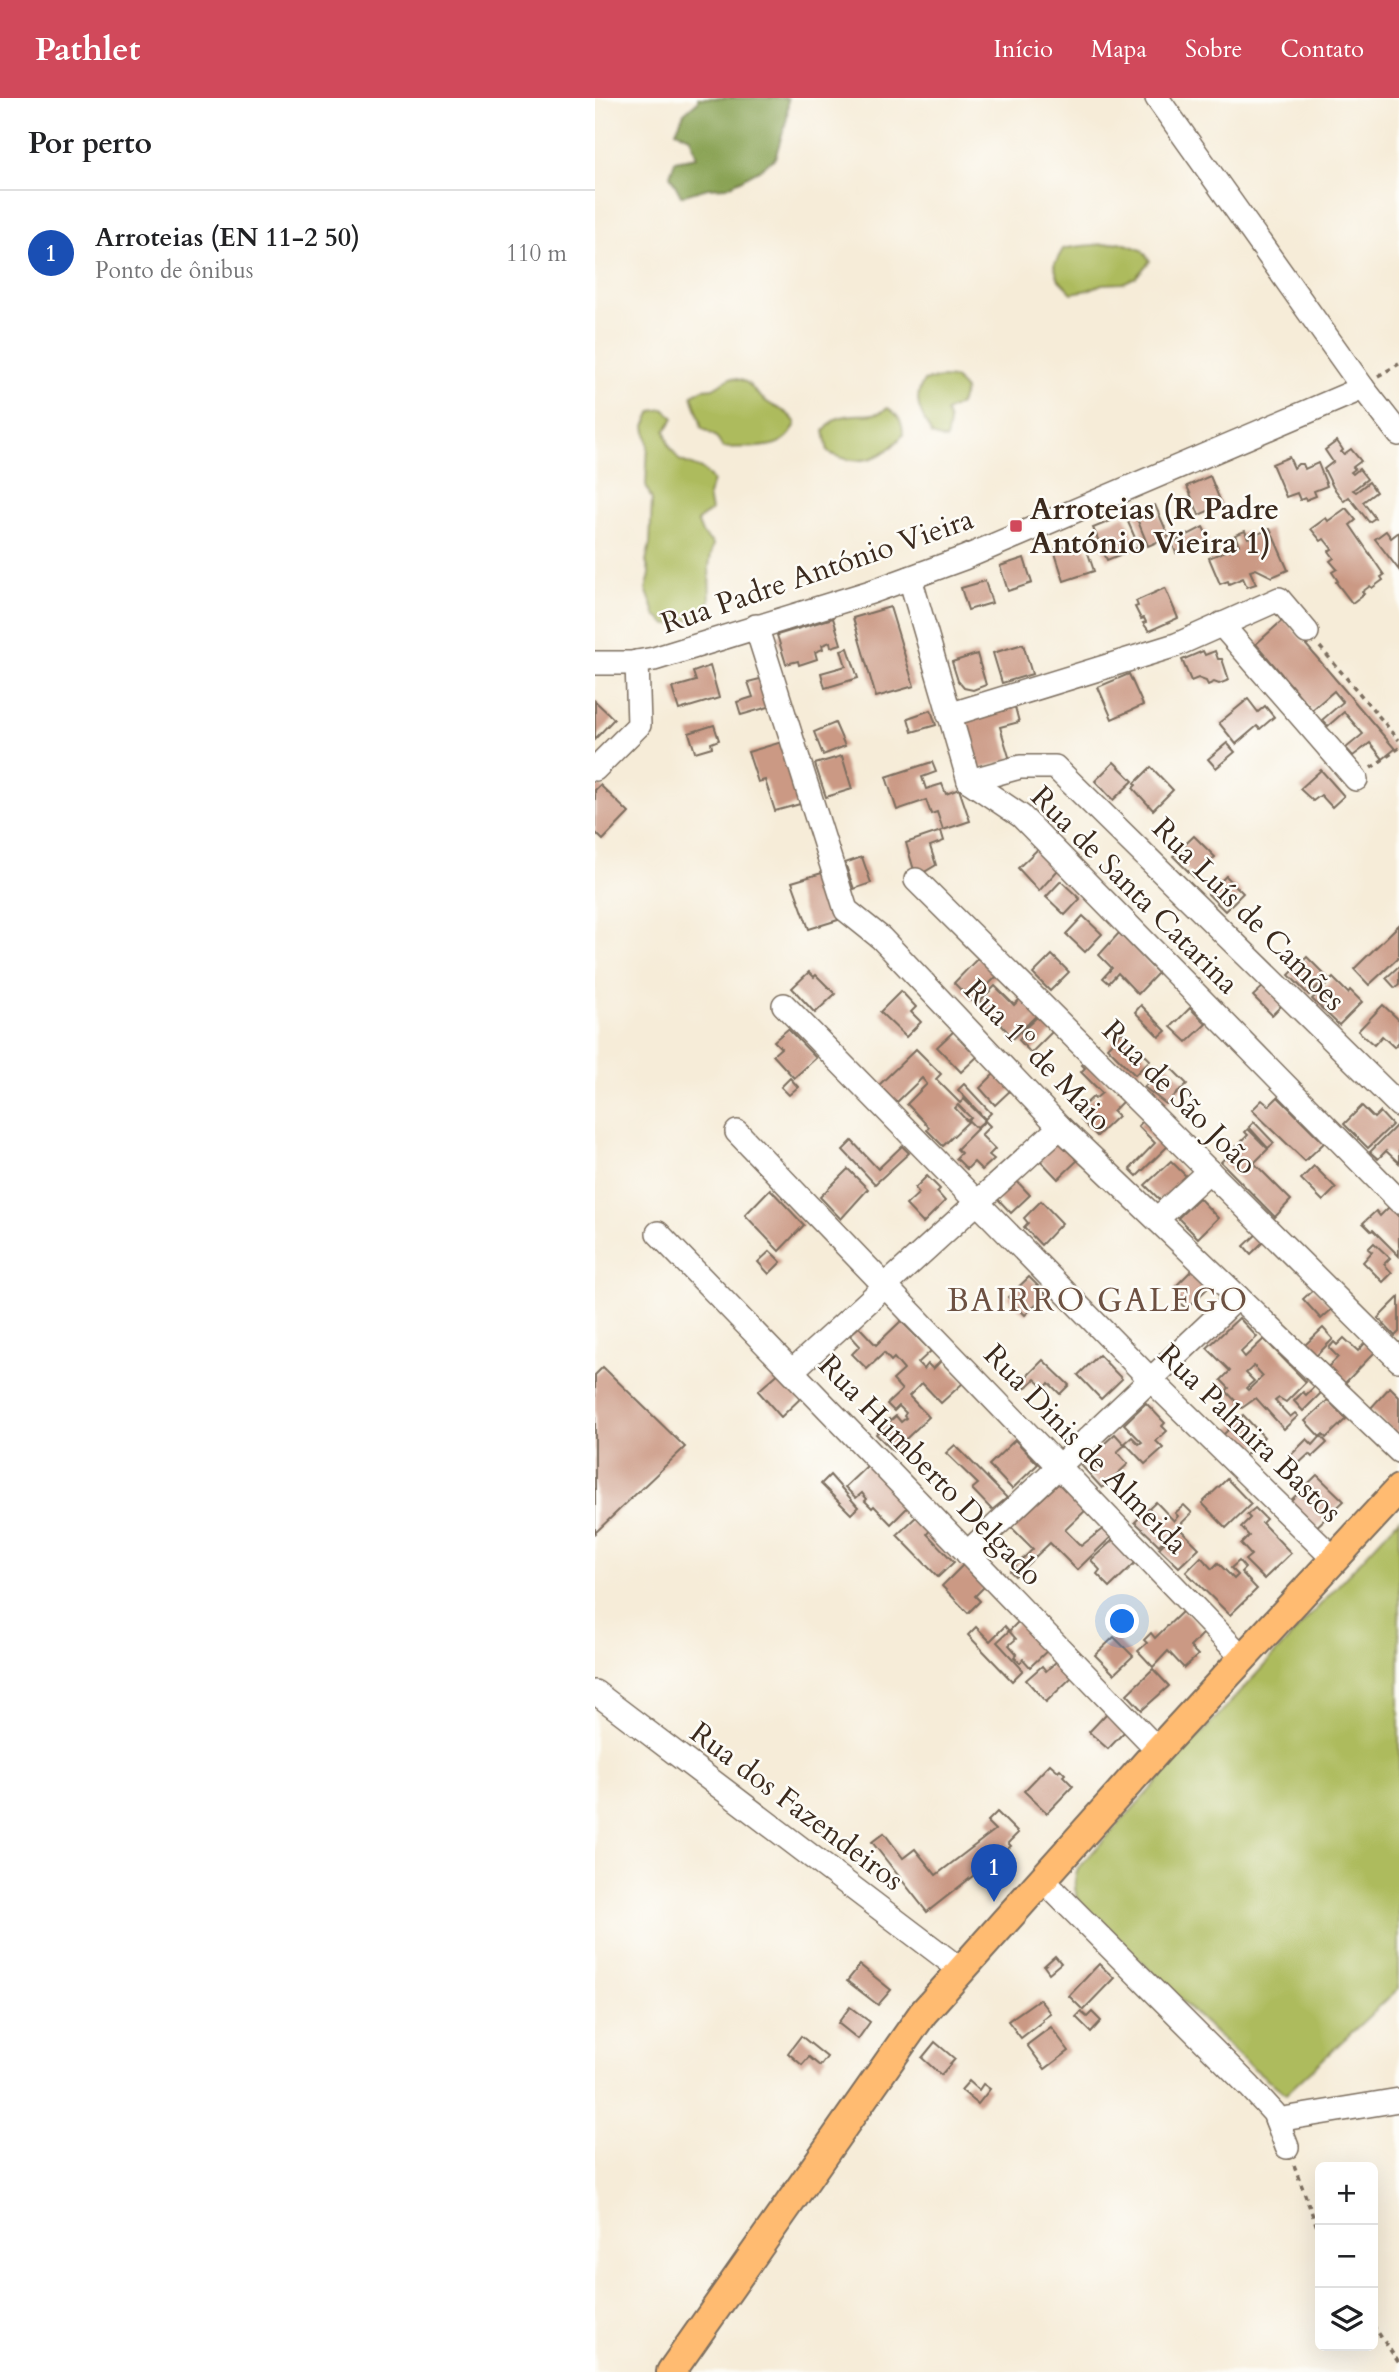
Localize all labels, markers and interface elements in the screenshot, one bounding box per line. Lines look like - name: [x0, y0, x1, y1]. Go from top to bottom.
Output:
- text: Pathlet: [35, 27, 140, 72]
- text: Início: [994, 33, 1053, 66]
- text: Mapa: [1091, 33, 1147, 66]
- text: Sobre: [1185, 33, 1243, 66]
- text: Contato: [1281, 33, 1364, 66]
- text: Por perto: [28, 123, 152, 164]
- text: Arroteias (EN 11-2 50): [95, 220, 360, 255]
- text: 1: [45, 238, 57, 269]
- text: 110 m: [506, 238, 567, 269]
- text: Ponto de ônibus: [95, 255, 253, 286]
- place label: Arroteias (R Padre António Vieira 1): [1030, 489, 1279, 564]
- street label: Rua Padre António Vieira: [655, 499, 979, 644]
- marker: Arroteias (R Padre António Vieira 1): [1008, 518, 1024, 534]
- street label: Rua de Santa Catarina: [1021, 777, 1248, 1004]
- street label: Rua Luís de Camões: [1143, 809, 1354, 1020]
- street label: Rua 1º de Maio: [955, 970, 1121, 1140]
- street label: Rua de São João: [1093, 1011, 1266, 1184]
- district label: BAIRRO GALEGO: [947, 1279, 1249, 1323]
- street label: Rua Dinis de Almeida: [974, 1335, 1197, 1563]
- street label: Rua Palmira Bastos: [1149, 1335, 1351, 1532]
- street label: Rua Humberto Delgado: [809, 1346, 1052, 1595]
- your location: [1105, 1604, 1139, 1638]
- street label: Rua dos Fazendeiros: [681, 1712, 912, 1900]
- pin: 1: [971, 1844, 1017, 1902]
- map controls: [1315, 2162, 1378, 2351]
- button: +: [1315, 2162, 1378, 2225]
- button: −: [1315, 2225, 1378, 2288]
- button: layers: [1315, 2288, 1378, 2351]

